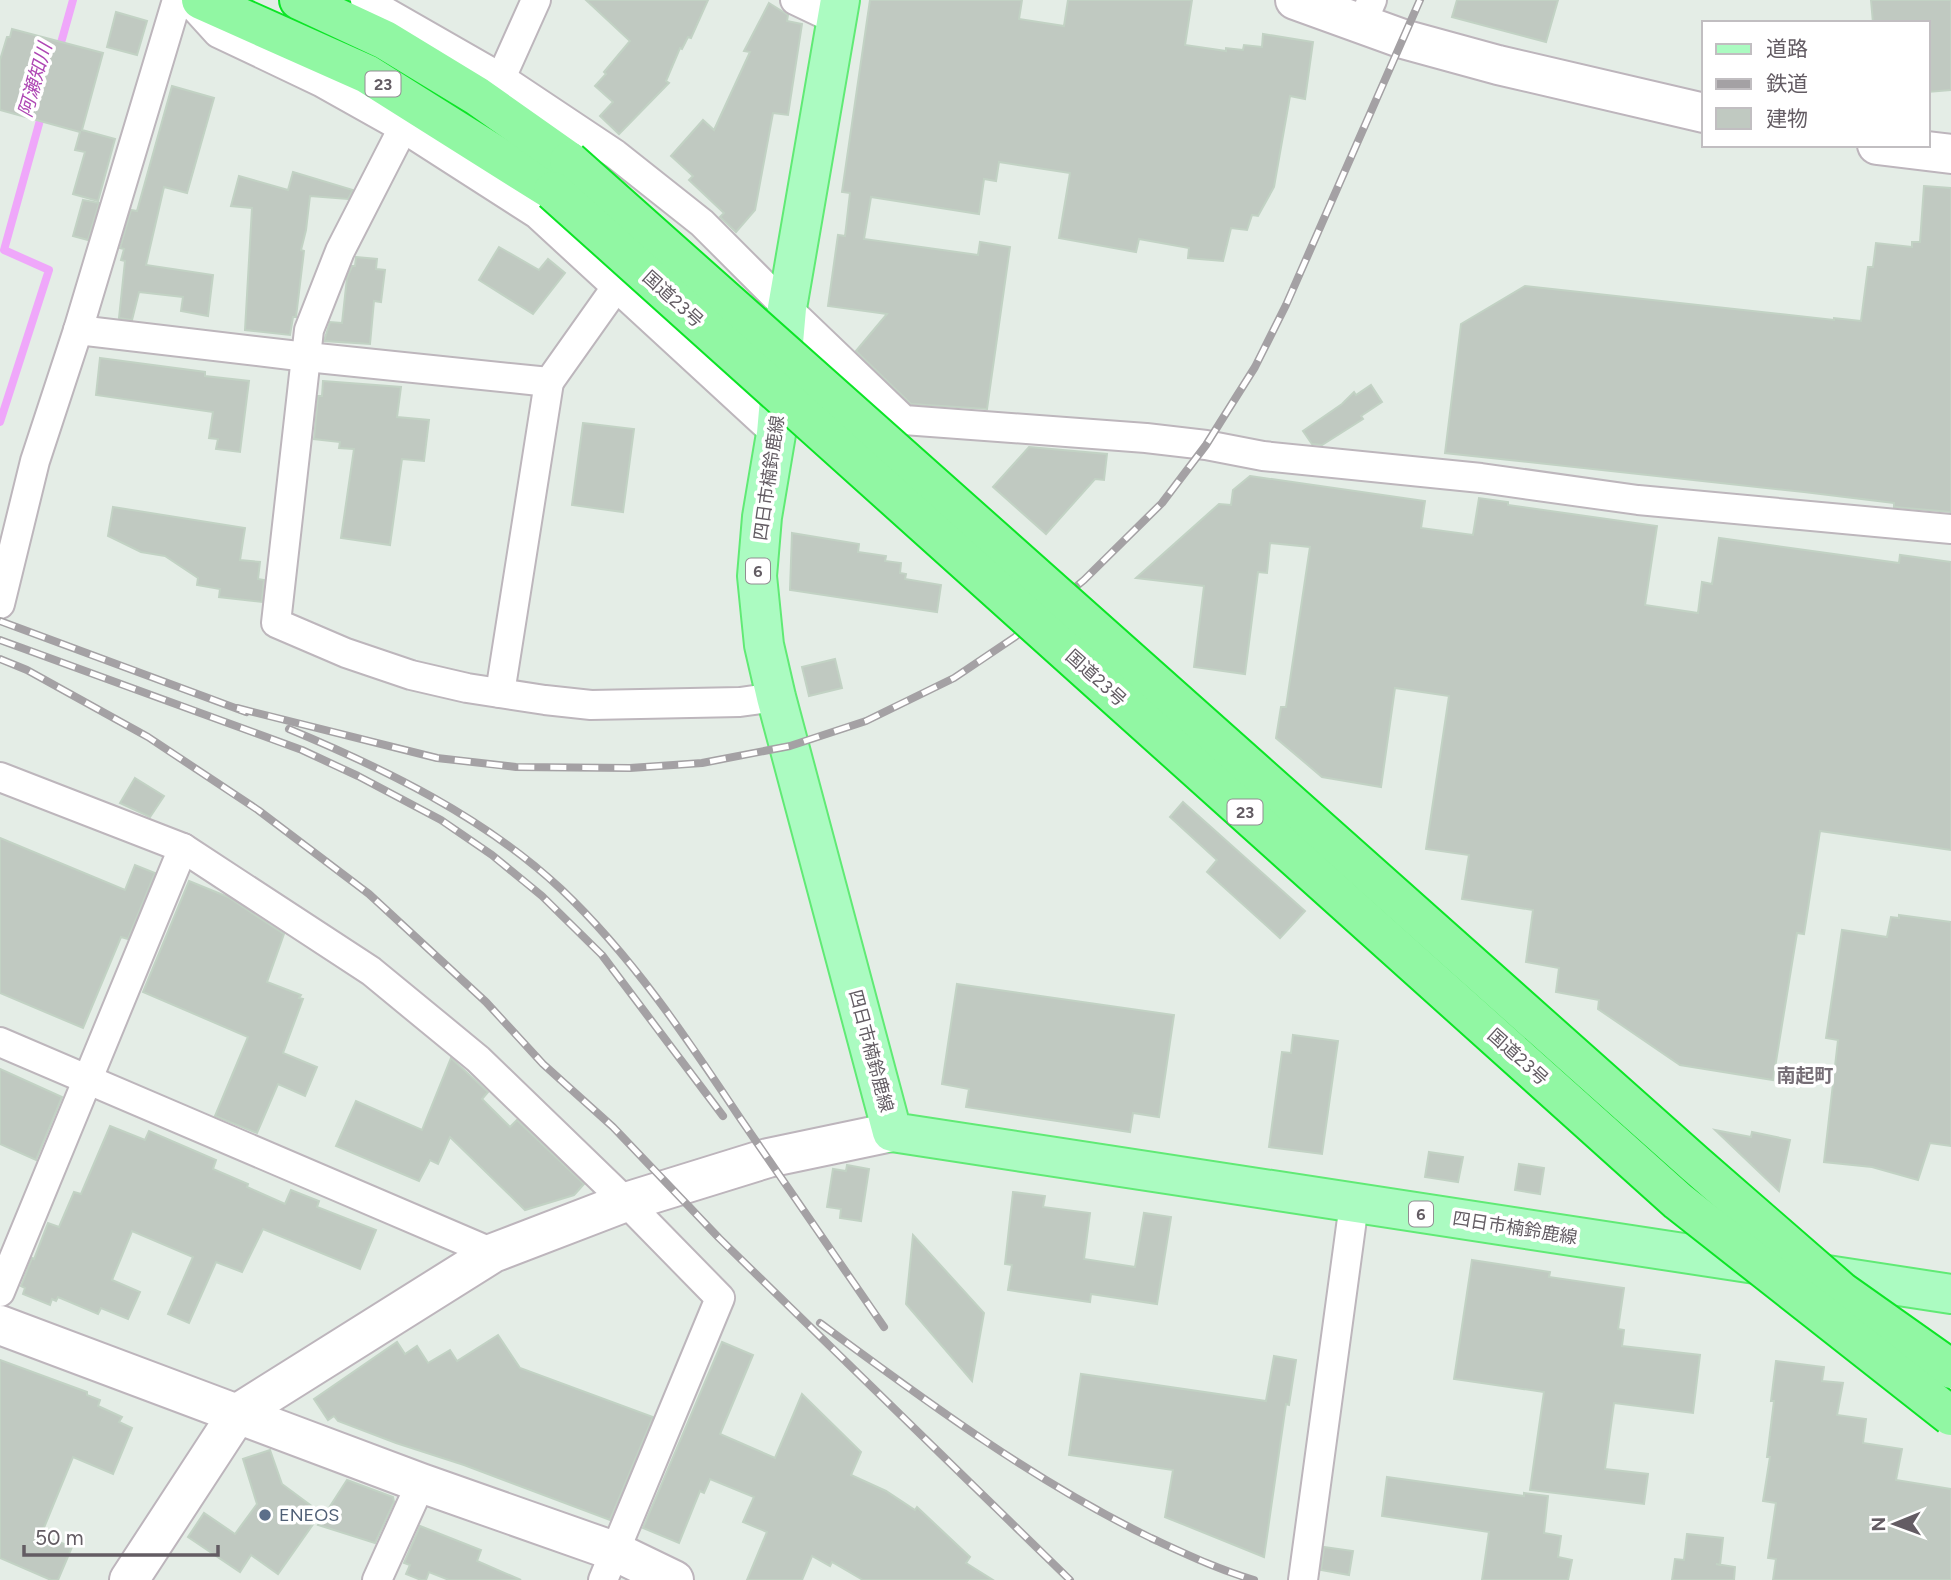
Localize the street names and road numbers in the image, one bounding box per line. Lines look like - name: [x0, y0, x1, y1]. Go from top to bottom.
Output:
- road number: 23: [366, 72, 400, 96]
- street label: 国道23号: [638, 266, 708, 332]
- street label: 四日市楠鈴鹿線: [749, 414, 789, 542]
- road number: 6: [746, 558, 770, 584]
- street label: 国道23号: [1061, 645, 1131, 711]
- road number: 23: [1228, 800, 1262, 824]
- street label: 四日市楠鈴鹿線: [844, 987, 898, 1115]
- street label: 国道23号: [1483, 1024, 1553, 1090]
- road number: 6: [1409, 1202, 1433, 1226]
- street label: 四日市楠鈴鹿線: [1451, 1207, 1579, 1249]

